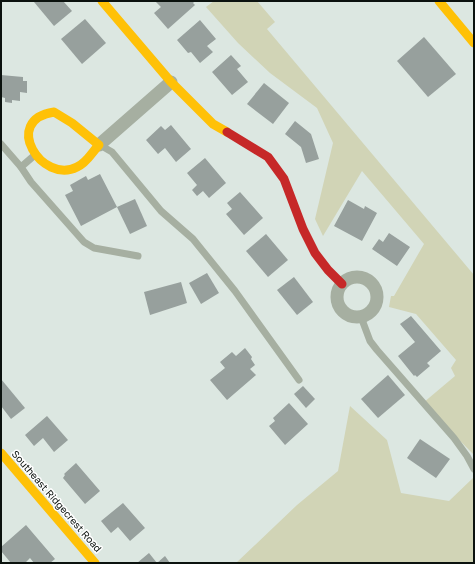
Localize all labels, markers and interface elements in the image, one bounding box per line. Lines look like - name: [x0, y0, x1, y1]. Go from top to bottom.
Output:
- street label: Southeast Ridgecrest Road: [10, 448, 104, 554]

